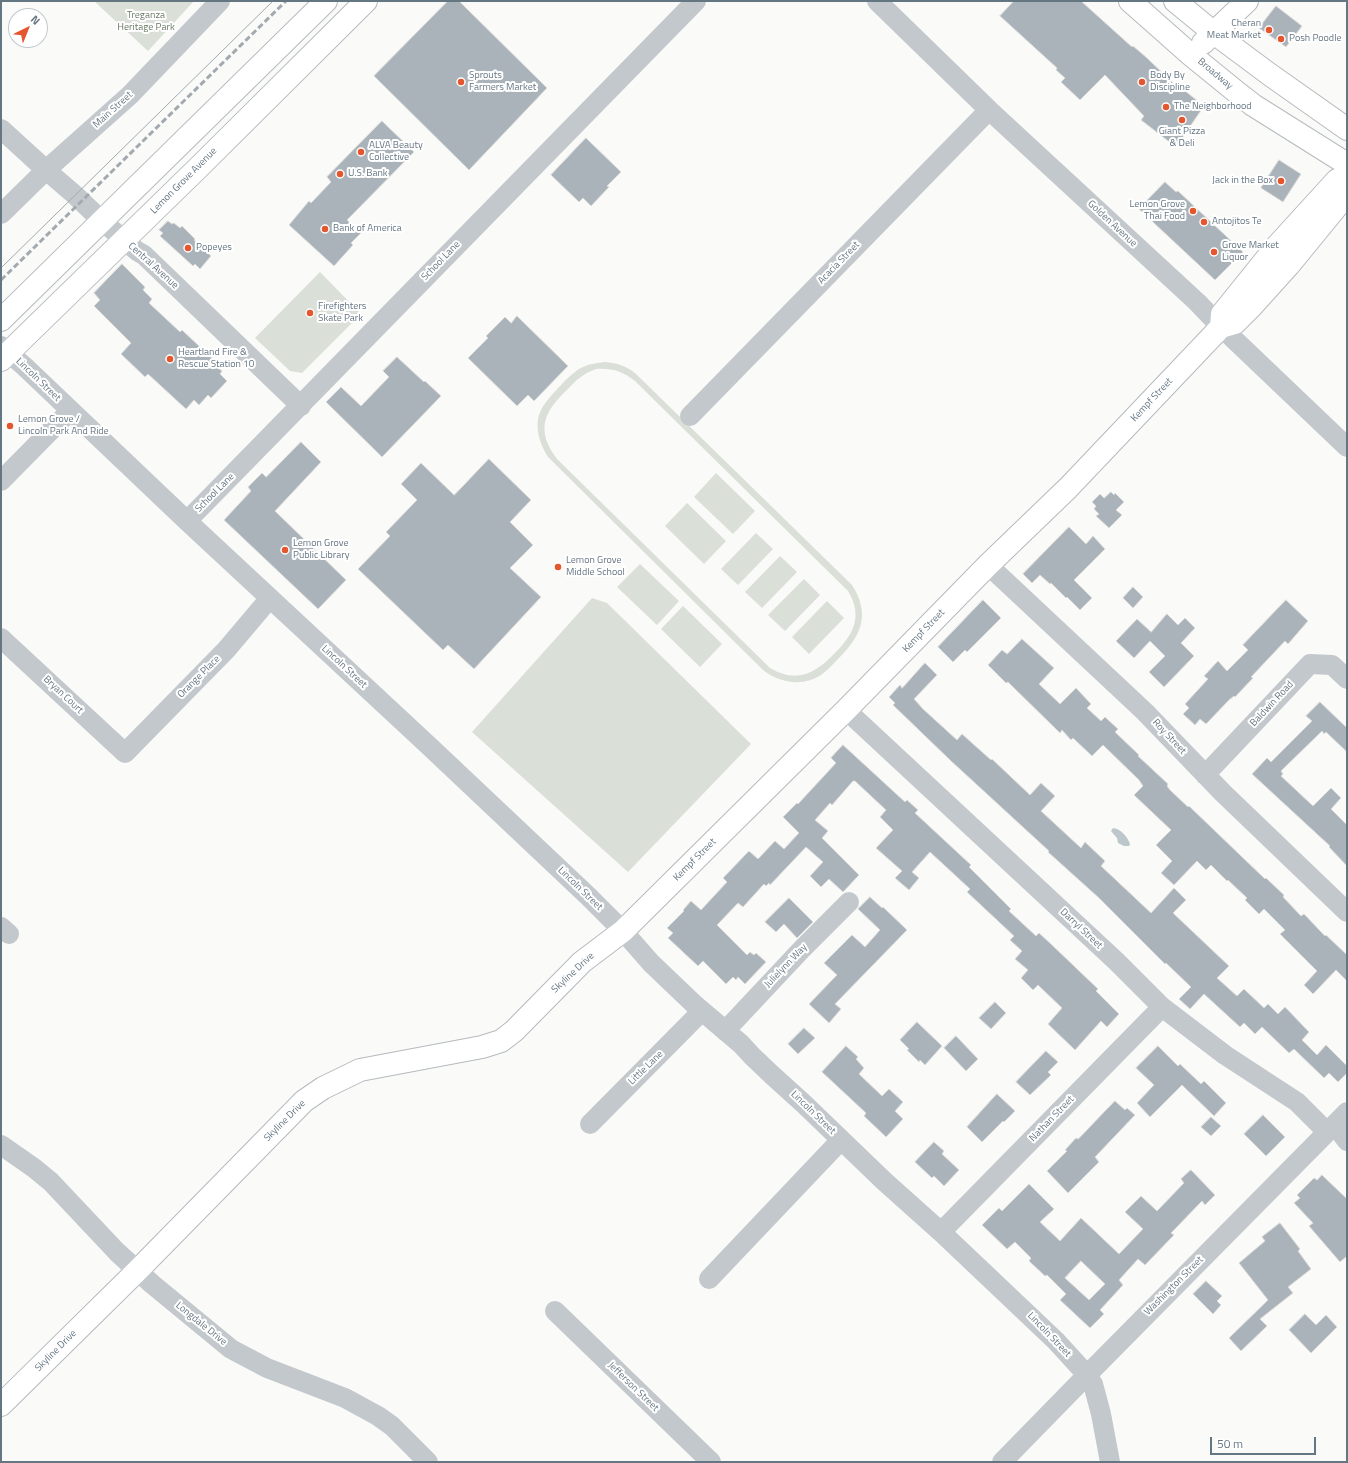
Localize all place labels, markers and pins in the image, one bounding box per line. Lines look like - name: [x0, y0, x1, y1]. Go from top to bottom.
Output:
- place label: Cheran Meat Market: [1207, 18, 1261, 42]
- marker: Cheran Meat Market: [1264, 25, 1274, 35]
- place label: Posh Poodle: [1289, 33, 1341, 45]
- marker: Posh Poodle: [1276, 34, 1286, 44]
- place label: Sprouts Farmers Market: [469, 70, 536, 94]
- place label: Body By Discipline: [1150, 70, 1190, 94]
- marker: Sprouts Farmers Market: [456, 77, 466, 87]
- marker: Body By Discipline: [1137, 77, 1147, 87]
- place label: The Neighborhood: [1174, 101, 1252, 113]
- marker: The Neighborhood: [1161, 102, 1171, 112]
- marker: Giant Pizza & Deli: [1177, 115, 1187, 125]
- place label: Giant Pizza & Deli: [1159, 126, 1205, 150]
- place label: ALVA Beauty Collective: [369, 140, 423, 164]
- marker: ALVA Beauty Collective: [356, 147, 366, 157]
- place label: U.S. Bank: [348, 168, 388, 180]
- marker: U.S. Bank: [335, 169, 345, 179]
- place label: Jack in the Box: [1212, 175, 1273, 187]
- marker: Jack in the Box: [1276, 176, 1286, 186]
- place label: Lemon Grove Thai Food: [1130, 199, 1185, 222]
- marker: Lemon Grove Thai Food: [1188, 206, 1198, 216]
- place label: Antojitos Te: [1212, 216, 1262, 228]
- marker: Antojitos Te: [1199, 217, 1209, 227]
- place label: Bank of America: [333, 223, 402, 235]
- marker: Bank of America: [320, 224, 330, 234]
- place label: Grove Market Liquor: [1222, 240, 1279, 264]
- place label: Popeyes: [196, 242, 232, 254]
- marker: Popeyes: [183, 243, 193, 253]
- marker: Grove Market Liquor: [1209, 247, 1219, 257]
- place label: Firefighters Skate Park: [318, 301, 367, 324]
- marker: Firefighters Skate Park: [305, 308, 315, 318]
- place label: Heartland Fire & Rescue Station 10: [178, 347, 254, 370]
- marker: Heartland Fire & Rescue Station 10: [165, 354, 175, 364]
- place label: Lemon Grove / Lincoln Park And Ride: [18, 414, 109, 438]
- marker: Lemon Grove / Lincoln Park And Ride: [5, 421, 15, 431]
- place label: Lemon Grove Public Library: [293, 538, 350, 562]
- marker: Lemon Grove Public Library: [280, 545, 290, 555]
- place label: Lemon Grove Middle School: [566, 555, 625, 578]
- marker: Lemon Grove Middle School: [553, 562, 563, 572]

